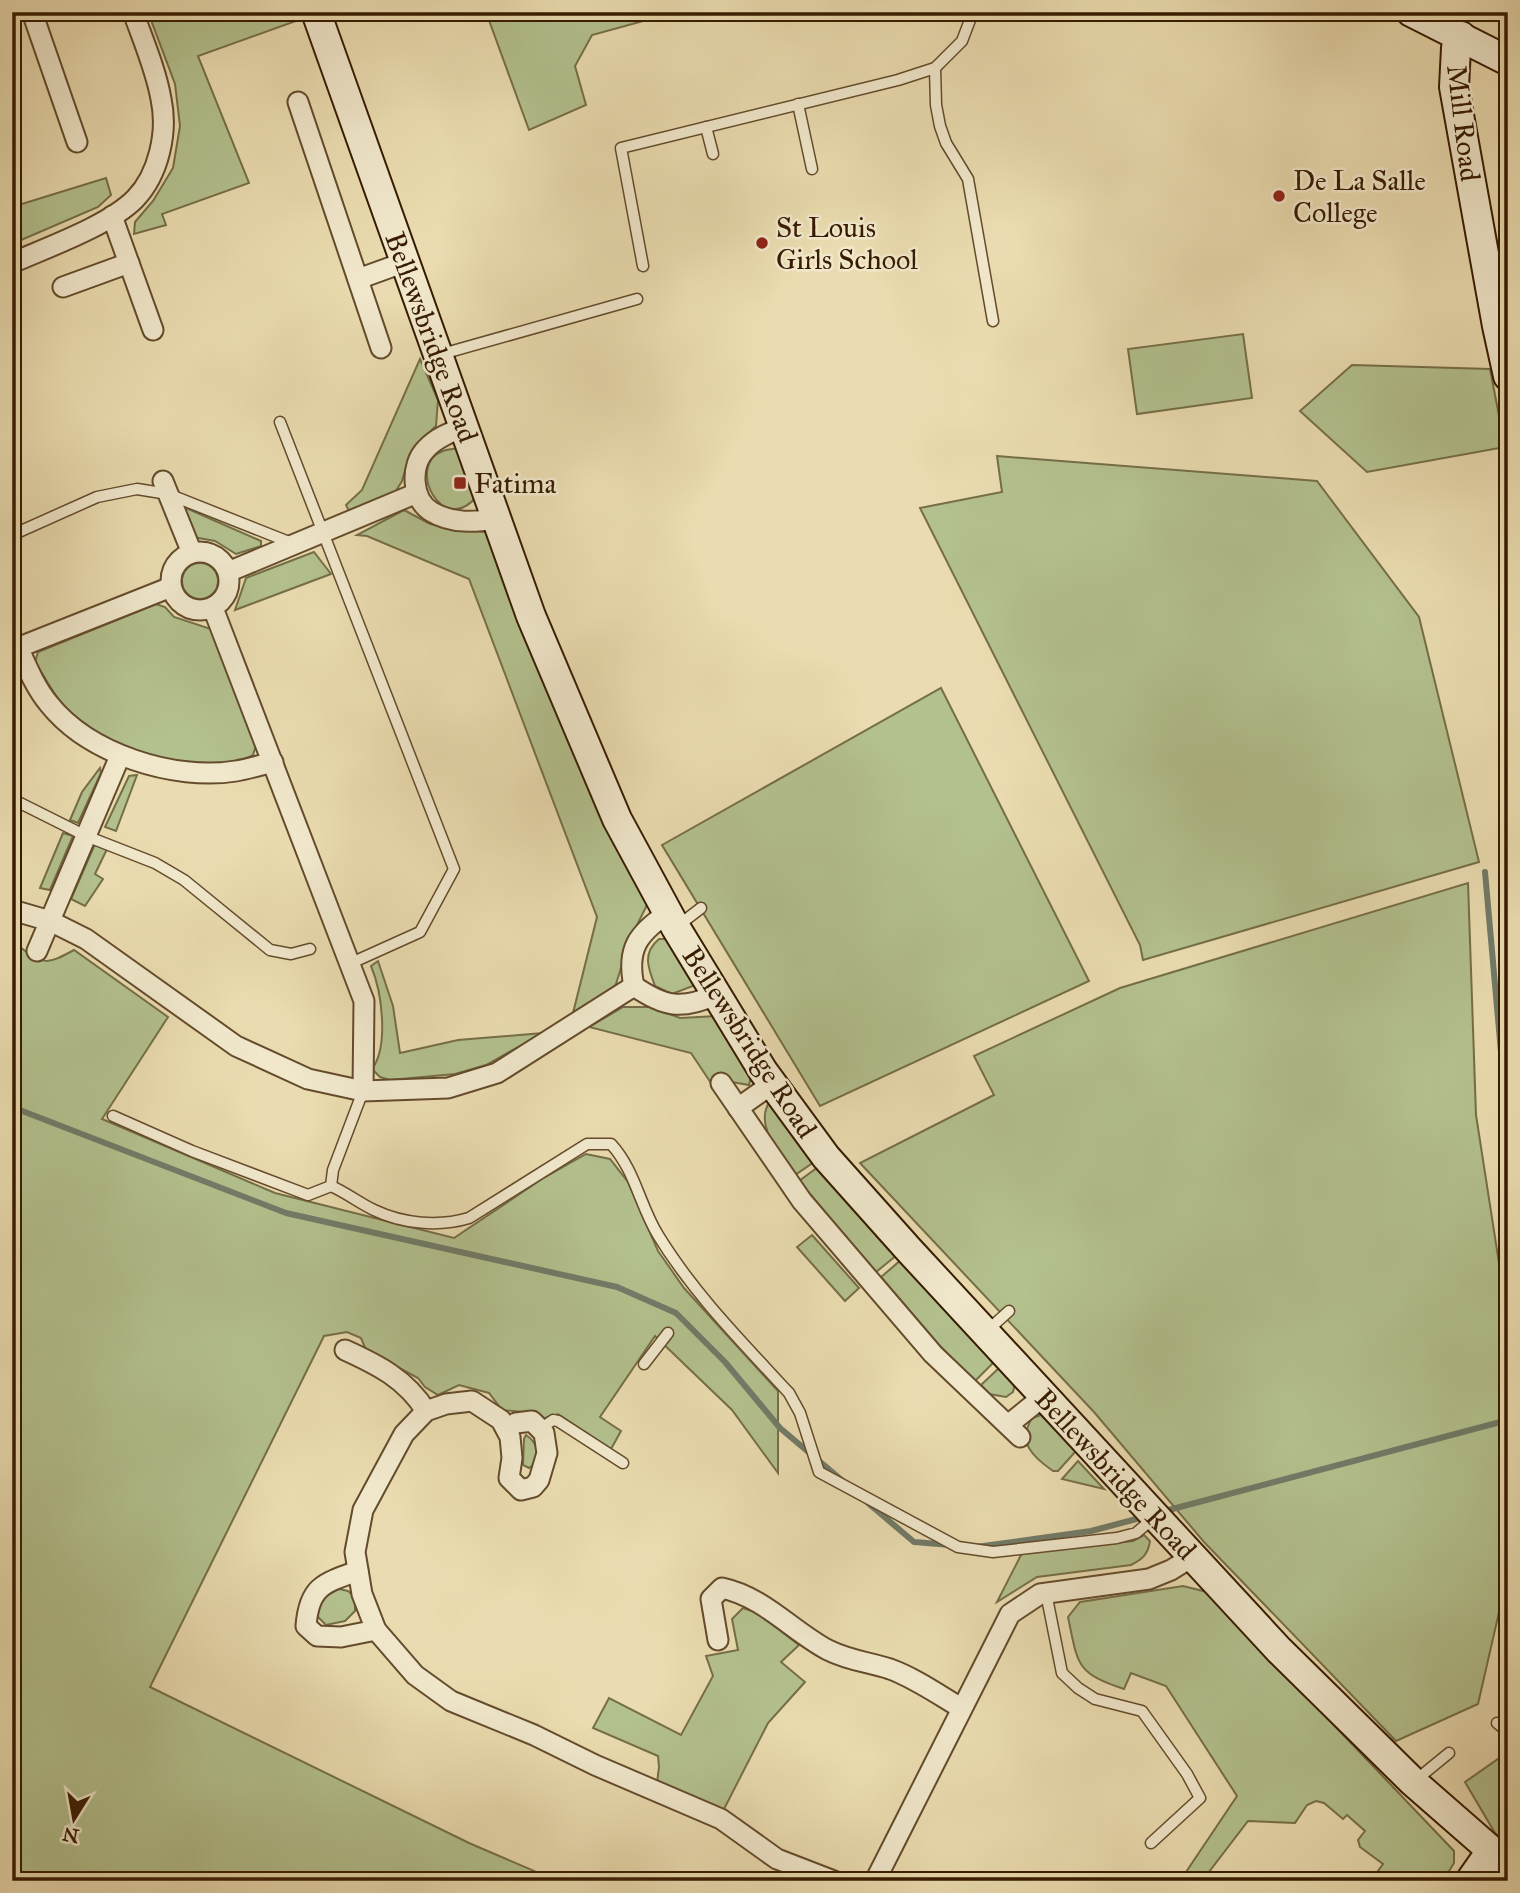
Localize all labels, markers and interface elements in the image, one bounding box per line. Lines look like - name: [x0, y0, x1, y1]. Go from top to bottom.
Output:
- street label: Mill Road: [1439, 63, 1488, 183]
- place label: De La Salle College: [1293, 163, 1426, 230]
- marker: De La Salle College: [1271, 188, 1287, 204]
- place label: St Louis Girls School: [776, 210, 918, 277]
- street label: Bellewsbridge Road: [377, 227, 486, 447]
- marker: St Louis Girls School: [754, 235, 770, 251]
- place label: Fatima: [474, 466, 557, 501]
- marker: Fatima: [452, 475, 468, 491]
- street label: Bellewsbridge Road: [675, 940, 825, 1145]
- street label: Bellewsbridge Road: [1027, 1381, 1204, 1567]
- north arrow: [38, 1784, 108, 1854]
- text: N: [61, 1822, 81, 1848]

